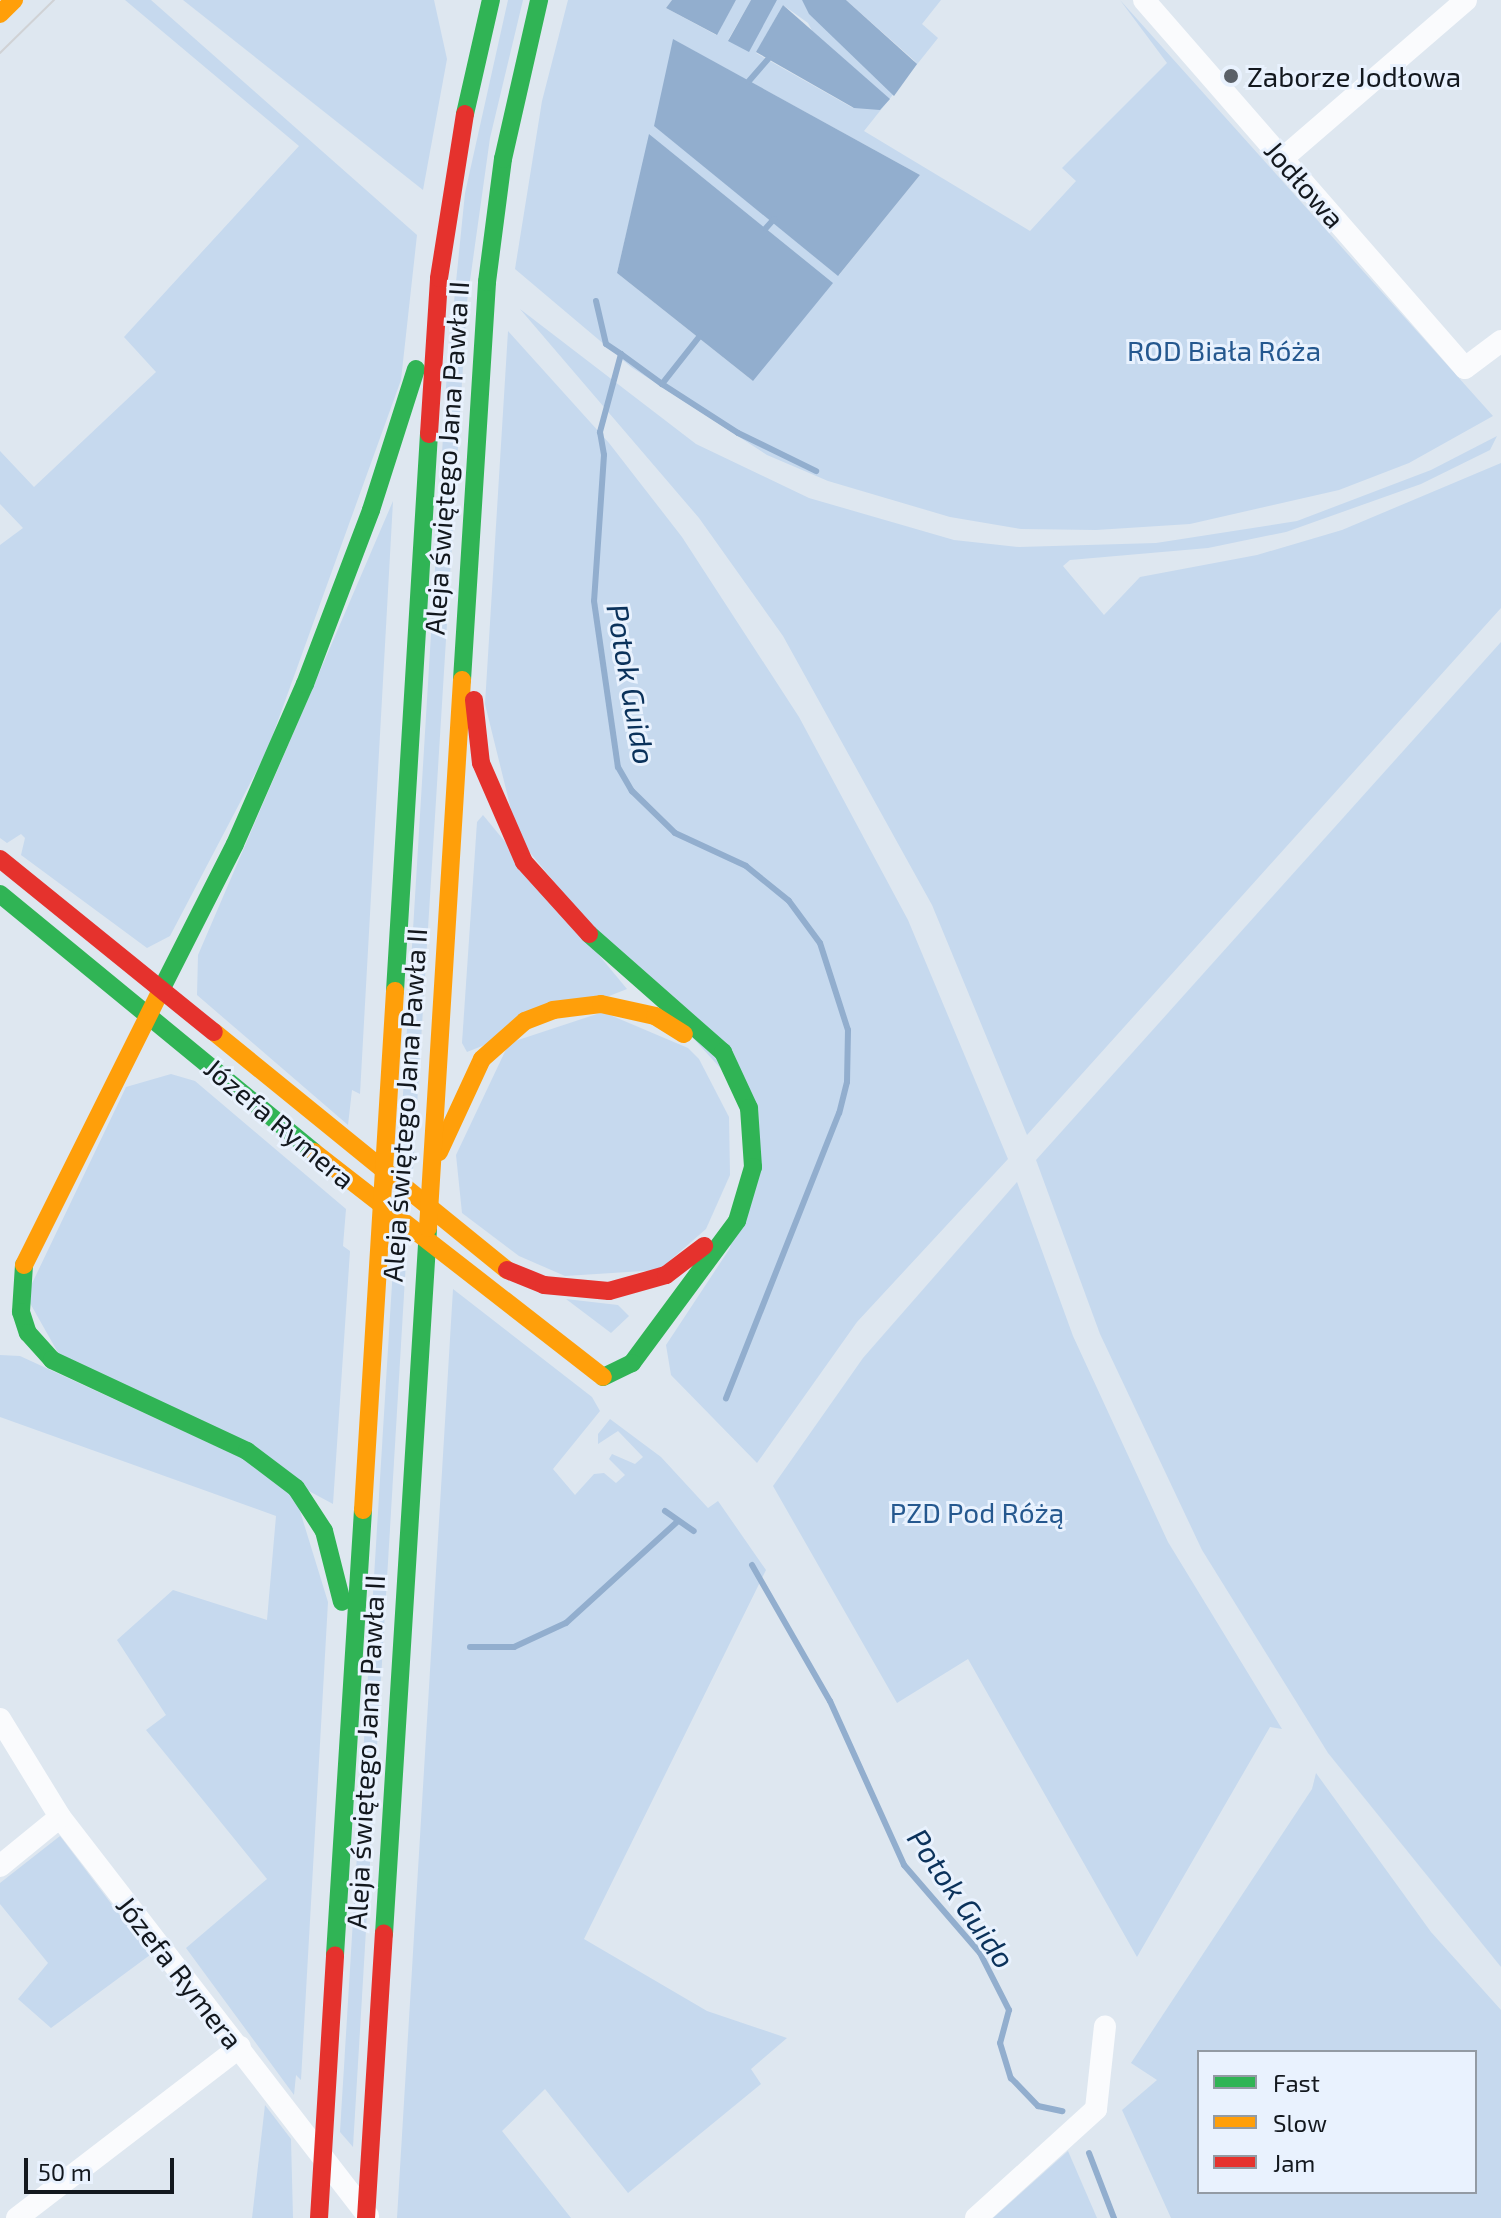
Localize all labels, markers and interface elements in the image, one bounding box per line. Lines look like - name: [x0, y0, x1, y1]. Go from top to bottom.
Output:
- place label: Zaborze Jodłowa: [1247, 59, 1462, 93]
- marker: Zaborze Jodłowa: [1222, 67, 1240, 85]
- street label: Jodłowa: [1258, 133, 1352, 235]
- street label: Aleja świętego Jana Pawła II: [417, 280, 475, 636]
- park label: ROD Biała Róża: [1127, 333, 1321, 367]
- water label: Potok Guido: [600, 601, 664, 767]
- street label: Aleja świętego Jana Pawła II: [375, 927, 433, 1283]
- street label: Józefa Rymera: [198, 1051, 362, 1195]
- park label: PZD Pod Różą: [890, 1495, 1064, 1529]
- street label: Aleja świętego Jana Pawła II: [339, 1574, 391, 1930]
- water label: Potok Guido: [901, 1821, 1023, 1975]
- street label: Józefa Rymera: [110, 1889, 250, 2055]
- legend: [1197, 2050, 1477, 2194]
- text: Fast: [1273, 2068, 1320, 2097]
- text: Slow: [1273, 2108, 1327, 2137]
- scale bar: [28, 2142, 178, 2192]
- text: Jam: [1273, 2148, 1315, 2177]
- text: 50 m: [38, 2157, 92, 2186]

